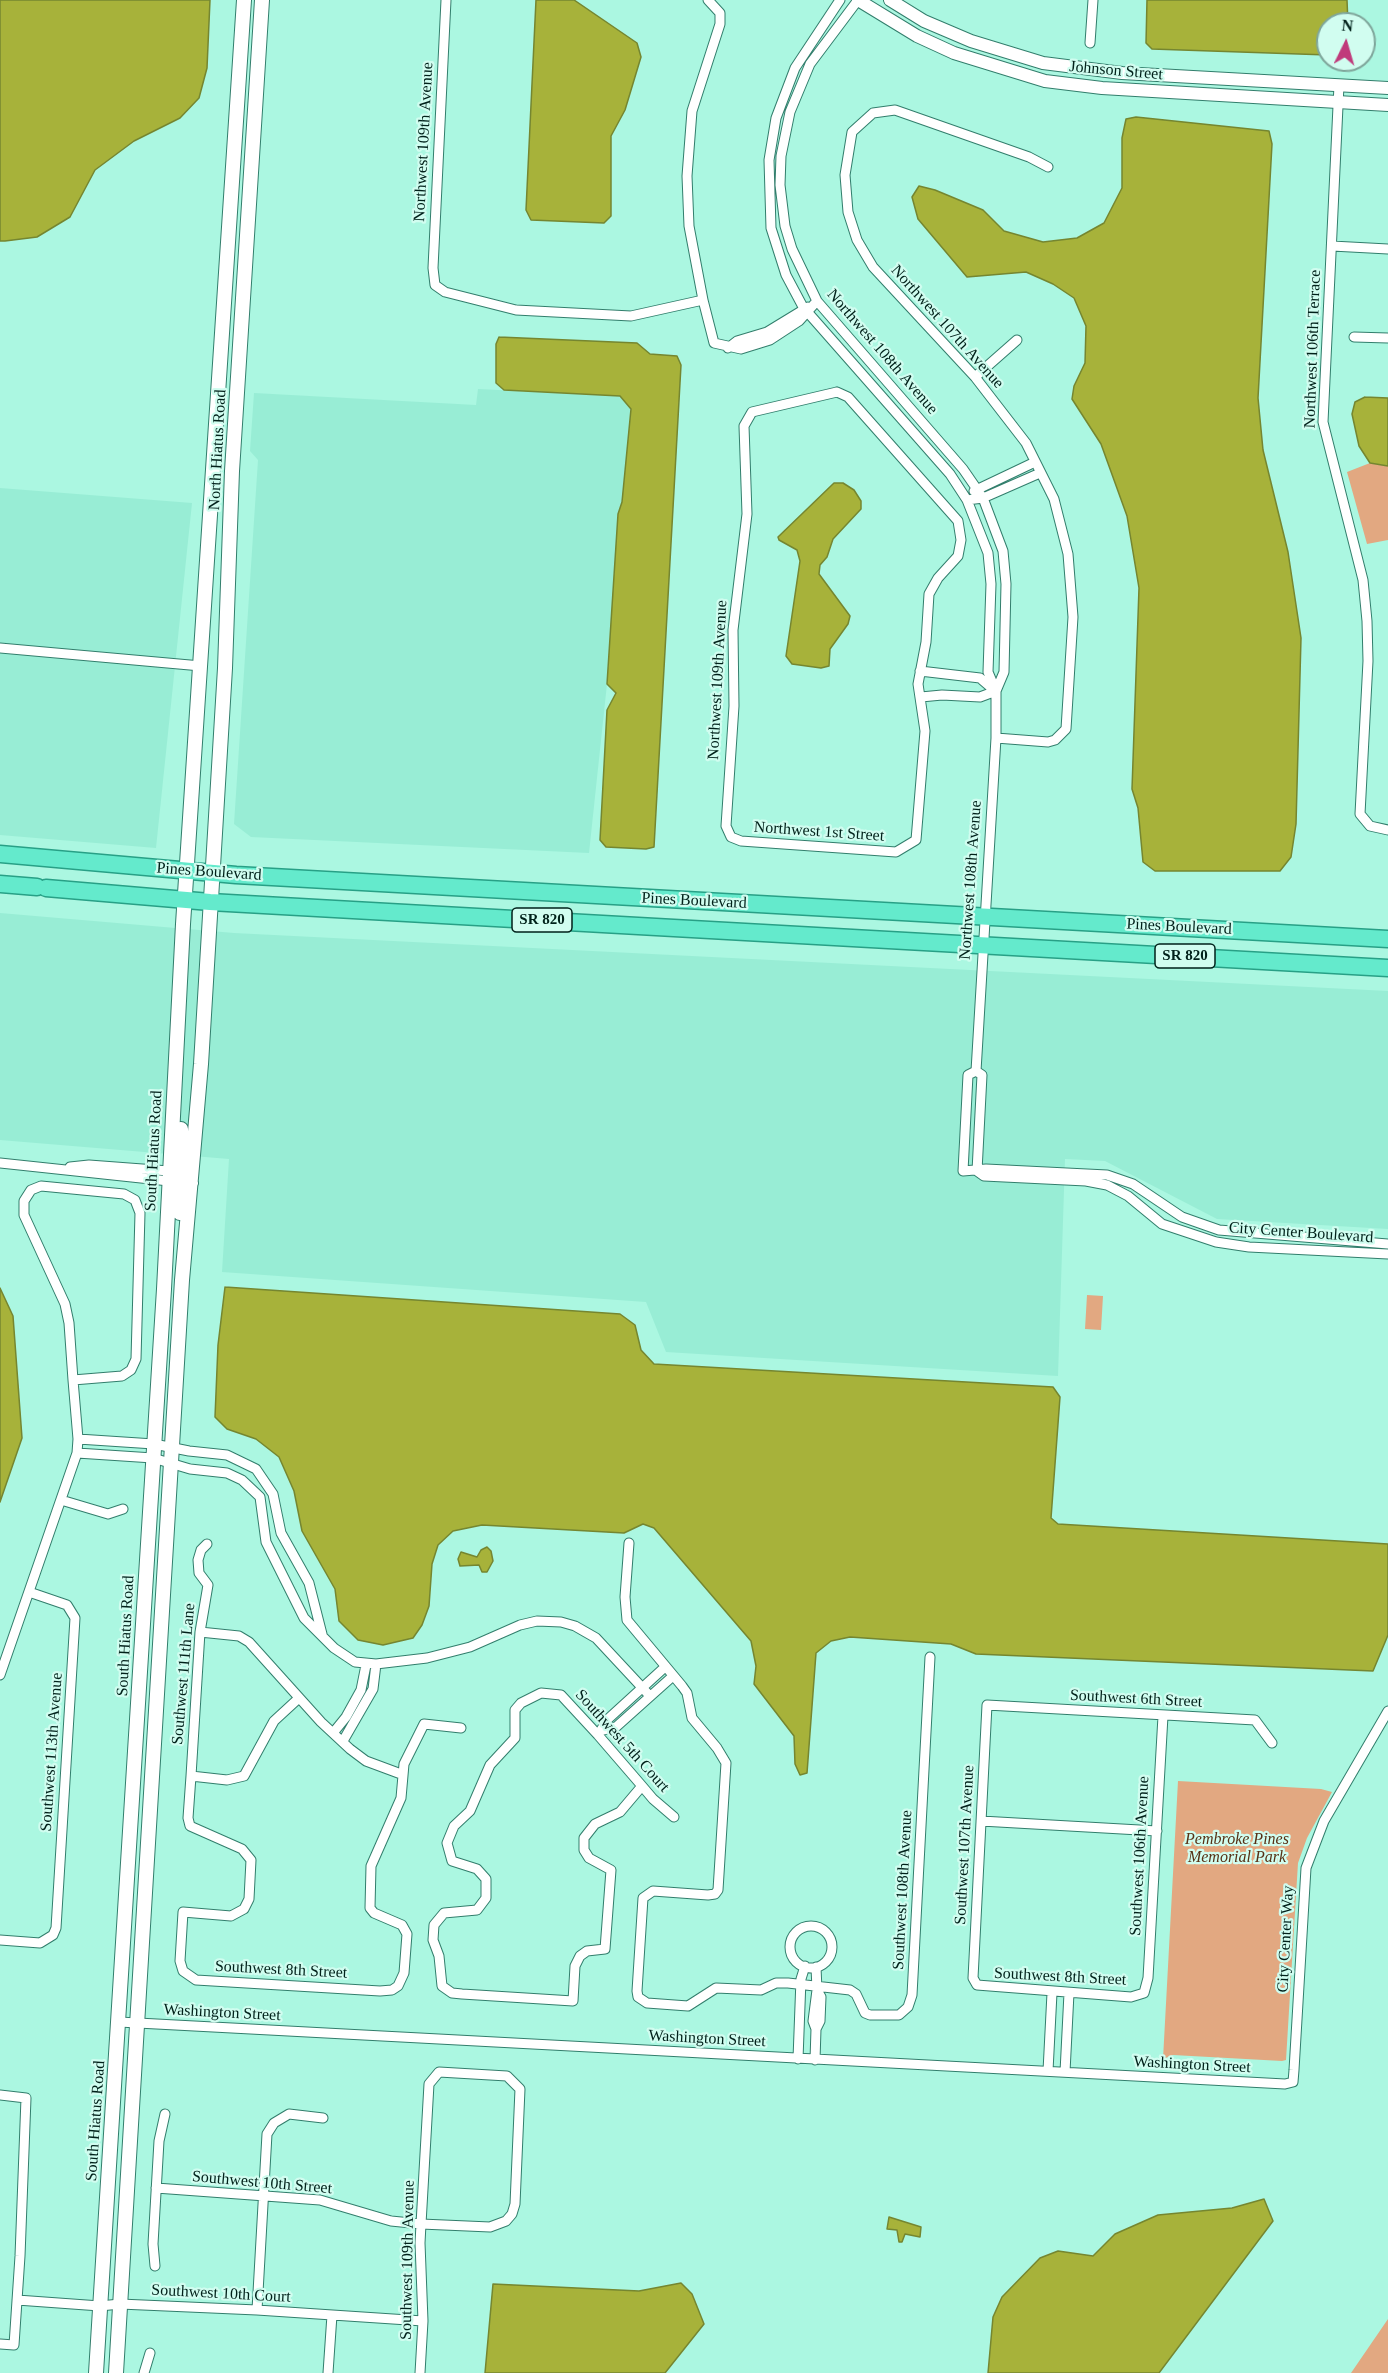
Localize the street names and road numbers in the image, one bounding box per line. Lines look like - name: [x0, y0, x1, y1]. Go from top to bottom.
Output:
- street label: Johnson Street: [1068, 57, 1164, 85]
- street label: Northwest 109th Avenue: [410, 62, 438, 222]
- street label: Northwest 107th Avenue: [886, 261, 1008, 393]
- street label: Northwest 106th Terrace: [1301, 269, 1325, 429]
- street label: Northwest 108th Avenue: [822, 285, 942, 419]
- street label: North Hiatus Road: [205, 389, 231, 511]
- street label: Northwest 109th Avenue: [704, 600, 732, 760]
- street label: Northwest 108th Avenue: [956, 800, 986, 960]
- street label: Northwest 1st Street: [753, 818, 885, 846]
- street label: Pines Boulevard: [156, 859, 262, 885]
- street label: Pines Boulevard: [641, 889, 747, 913]
- road number: SR 820: [512, 908, 572, 932]
- street label: Pines Boulevard: [1126, 915, 1232, 939]
- road number: SR 820: [1155, 944, 1215, 968]
- street label: South Hiatus Road: [141, 1090, 167, 1212]
- street label: City Center Boulevard: [1228, 1218, 1374, 1248]
- street label: South Hiatus Road: [113, 1575, 139, 1697]
- street label: Southwest 111th Lane: [168, 1602, 200, 1746]
- street label: Southwest 113th Avenue: [37, 1672, 67, 1832]
- street label: Southwest 5th Court: [571, 1686, 673, 1796]
- street label: Southwest 6th Street: [1069, 1686, 1203, 1712]
- street label: Southwest 107th Avenue: [951, 1765, 979, 1925]
- street label: Southwest 106th Avenue: [1126, 1776, 1154, 1936]
- street label: Southwest 108th Avenue: [889, 1810, 917, 1970]
- street label: City Center Way: [1274, 1885, 1298, 1993]
- street label: Southwest 8th Street: [214, 1957, 348, 1983]
- street label: Southwest 8th Street: [993, 1964, 1127, 1990]
- street label: Washington Street: [163, 2000, 281, 2026]
- street label: Washington Street: [648, 2026, 766, 2052]
- street label: Washington Street: [1133, 2052, 1251, 2078]
- street label: South Hiatus Road: [82, 2060, 110, 2182]
- street label: Southwest 10th Street: [191, 2167, 333, 2199]
- street label: Southwest 109th Avenue: [397, 2180, 419, 2340]
- street label: Southwest 10th Court: [151, 2281, 291, 2307]

